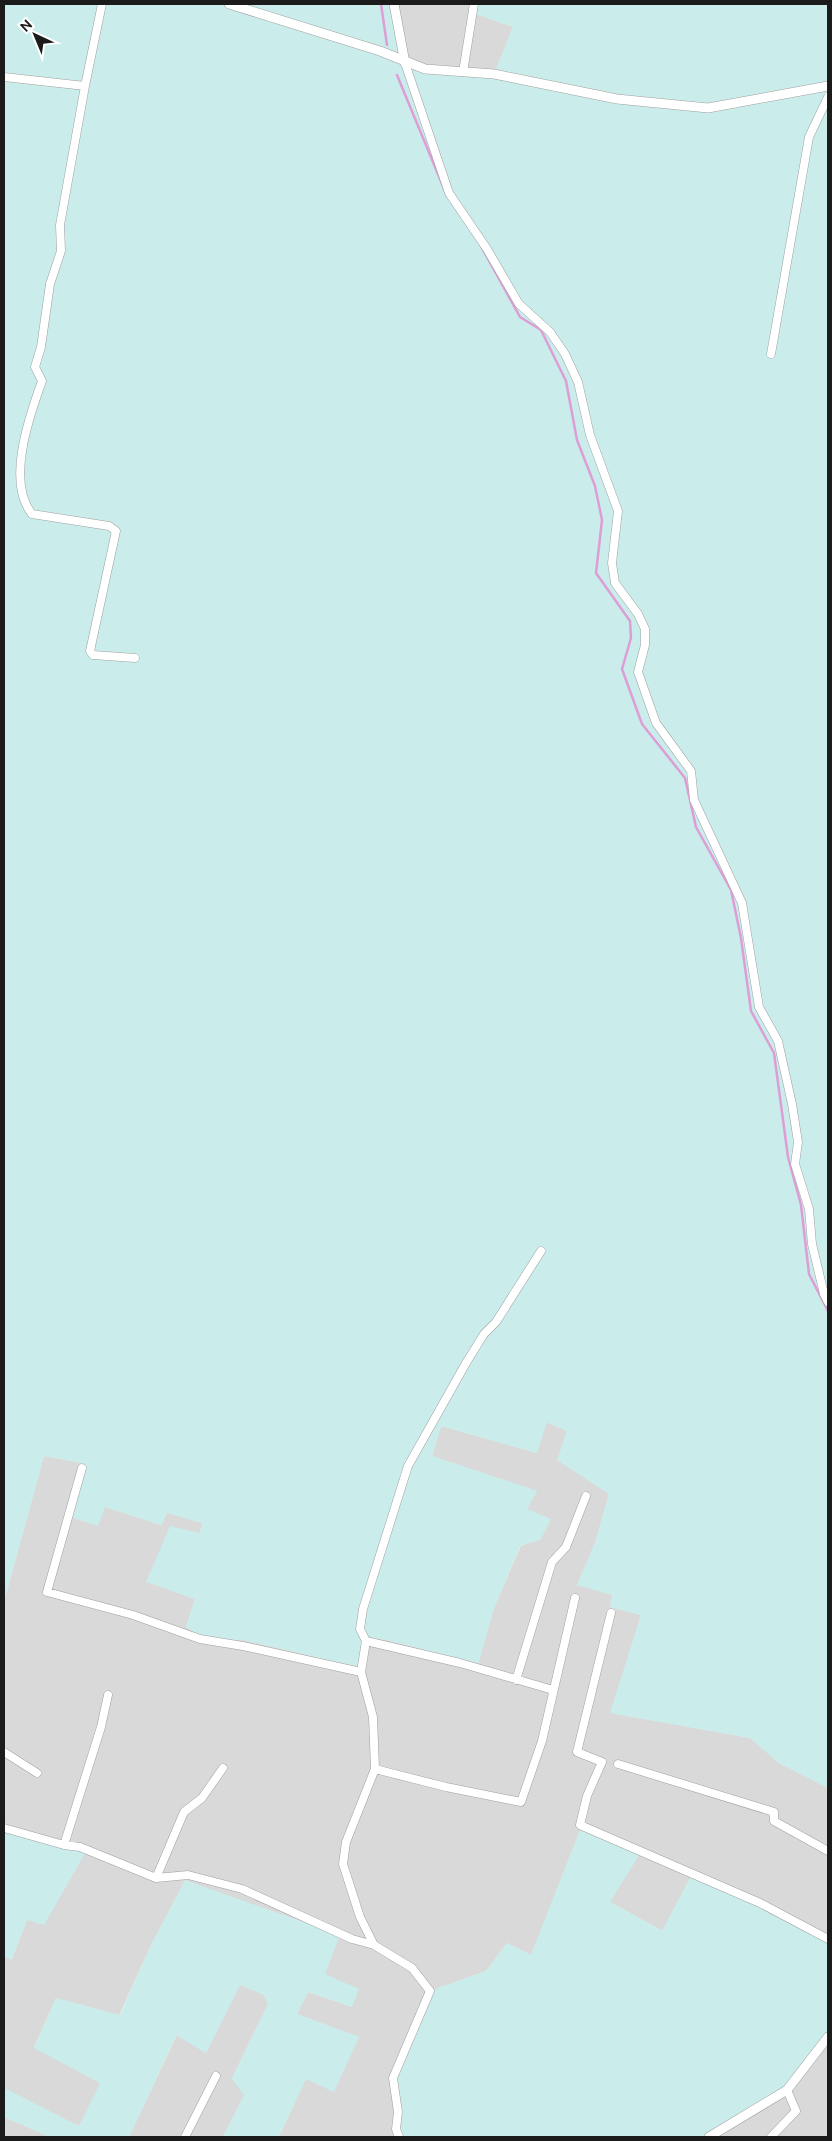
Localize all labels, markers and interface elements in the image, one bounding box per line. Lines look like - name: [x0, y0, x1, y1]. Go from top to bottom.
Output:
- north arrow: [10, 10, 60, 60]
- text: N: [17, 16, 35, 35]

